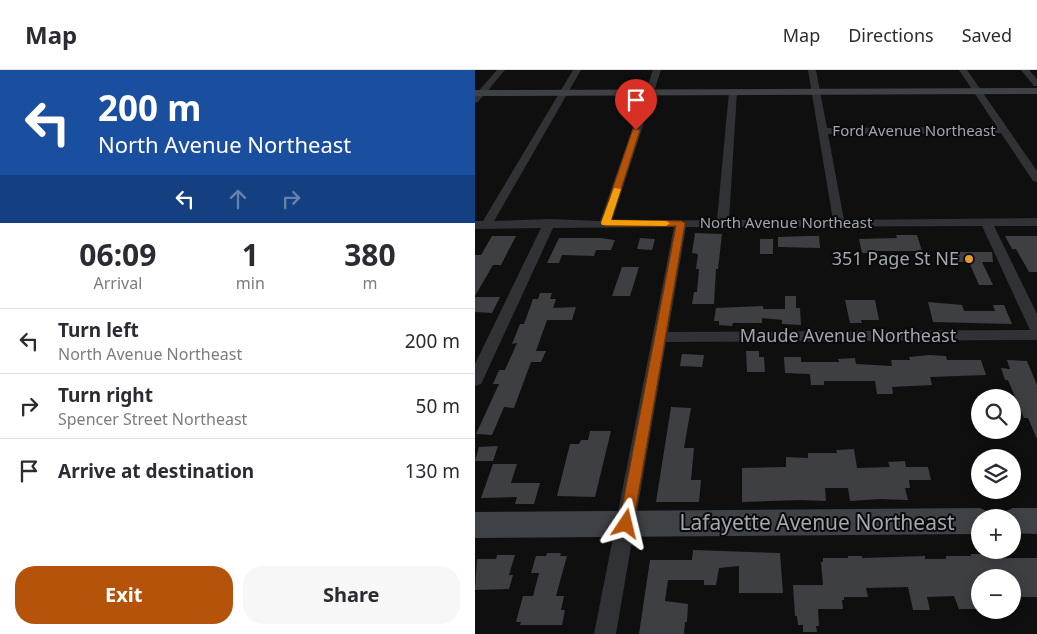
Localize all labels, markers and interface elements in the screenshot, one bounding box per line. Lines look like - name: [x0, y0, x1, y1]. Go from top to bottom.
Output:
- text: Map: [25, 18, 77, 51]
- text: Map: [783, 23, 820, 47]
- text: Directions: [848, 23, 934, 47]
- text: Saved: [962, 23, 1012, 47]
- pin: [615, 79, 657, 130]
- text: 200 m: [98, 84, 201, 131]
- icon: arrive: [622, 86, 650, 114]
- icon: left: [15, 90, 80, 155]
- street label: Ford Avenue Northeast: [832, 120, 996, 140]
- text: North Avenue Northeast: [98, 129, 351, 159]
- icon: left: [171, 185, 199, 213]
- icon: ahead: [224, 185, 252, 213]
- icon: right: [277, 185, 305, 213]
- street label: North Avenue Northeast: [700, 212, 873, 232]
- text: 06:09: [79, 234, 156, 275]
- text: 1: [242, 234, 259, 275]
- text: 380: [344, 234, 396, 275]
- place label: 351 Page St NE: [832, 246, 959, 270]
- marker: 351 Page St NE: [963, 253, 975, 265]
- text: Arrival: [93, 272, 142, 294]
- text: min: [236, 272, 265, 294]
- text: m: [362, 272, 377, 294]
- text: Turn left: [58, 317, 139, 343]
- street label: Maude Avenue Northeast: [740, 323, 957, 347]
- icon: left: [15, 327, 43, 355]
- text: 200 m: [405, 328, 460, 354]
- text: North Avenue Northeast: [58, 343, 242, 365]
- text: Turn right: [58, 382, 153, 408]
- map controls: [971, 389, 1021, 619]
- button: search: [971, 389, 1021, 439]
- icon: right: [15, 392, 43, 420]
- text: 50 m: [416, 393, 460, 419]
- text: Spencer Street Northeast: [58, 408, 247, 430]
- button: layers: [971, 449, 1021, 499]
- icon: arrive: [15, 457, 43, 485]
- text: Arrive at destination: [58, 458, 254, 484]
- text: 130 m: [405, 458, 460, 484]
- position arrow: [599, 497, 651, 549]
- street label: Lafayette Avenue Northeast: [679, 508, 955, 536]
- button: +: [971, 509, 1021, 559]
- button: Exit: [15, 566, 233, 624]
- button: Share: [243, 566, 460, 624]
- button: −: [971, 569, 1021, 619]

